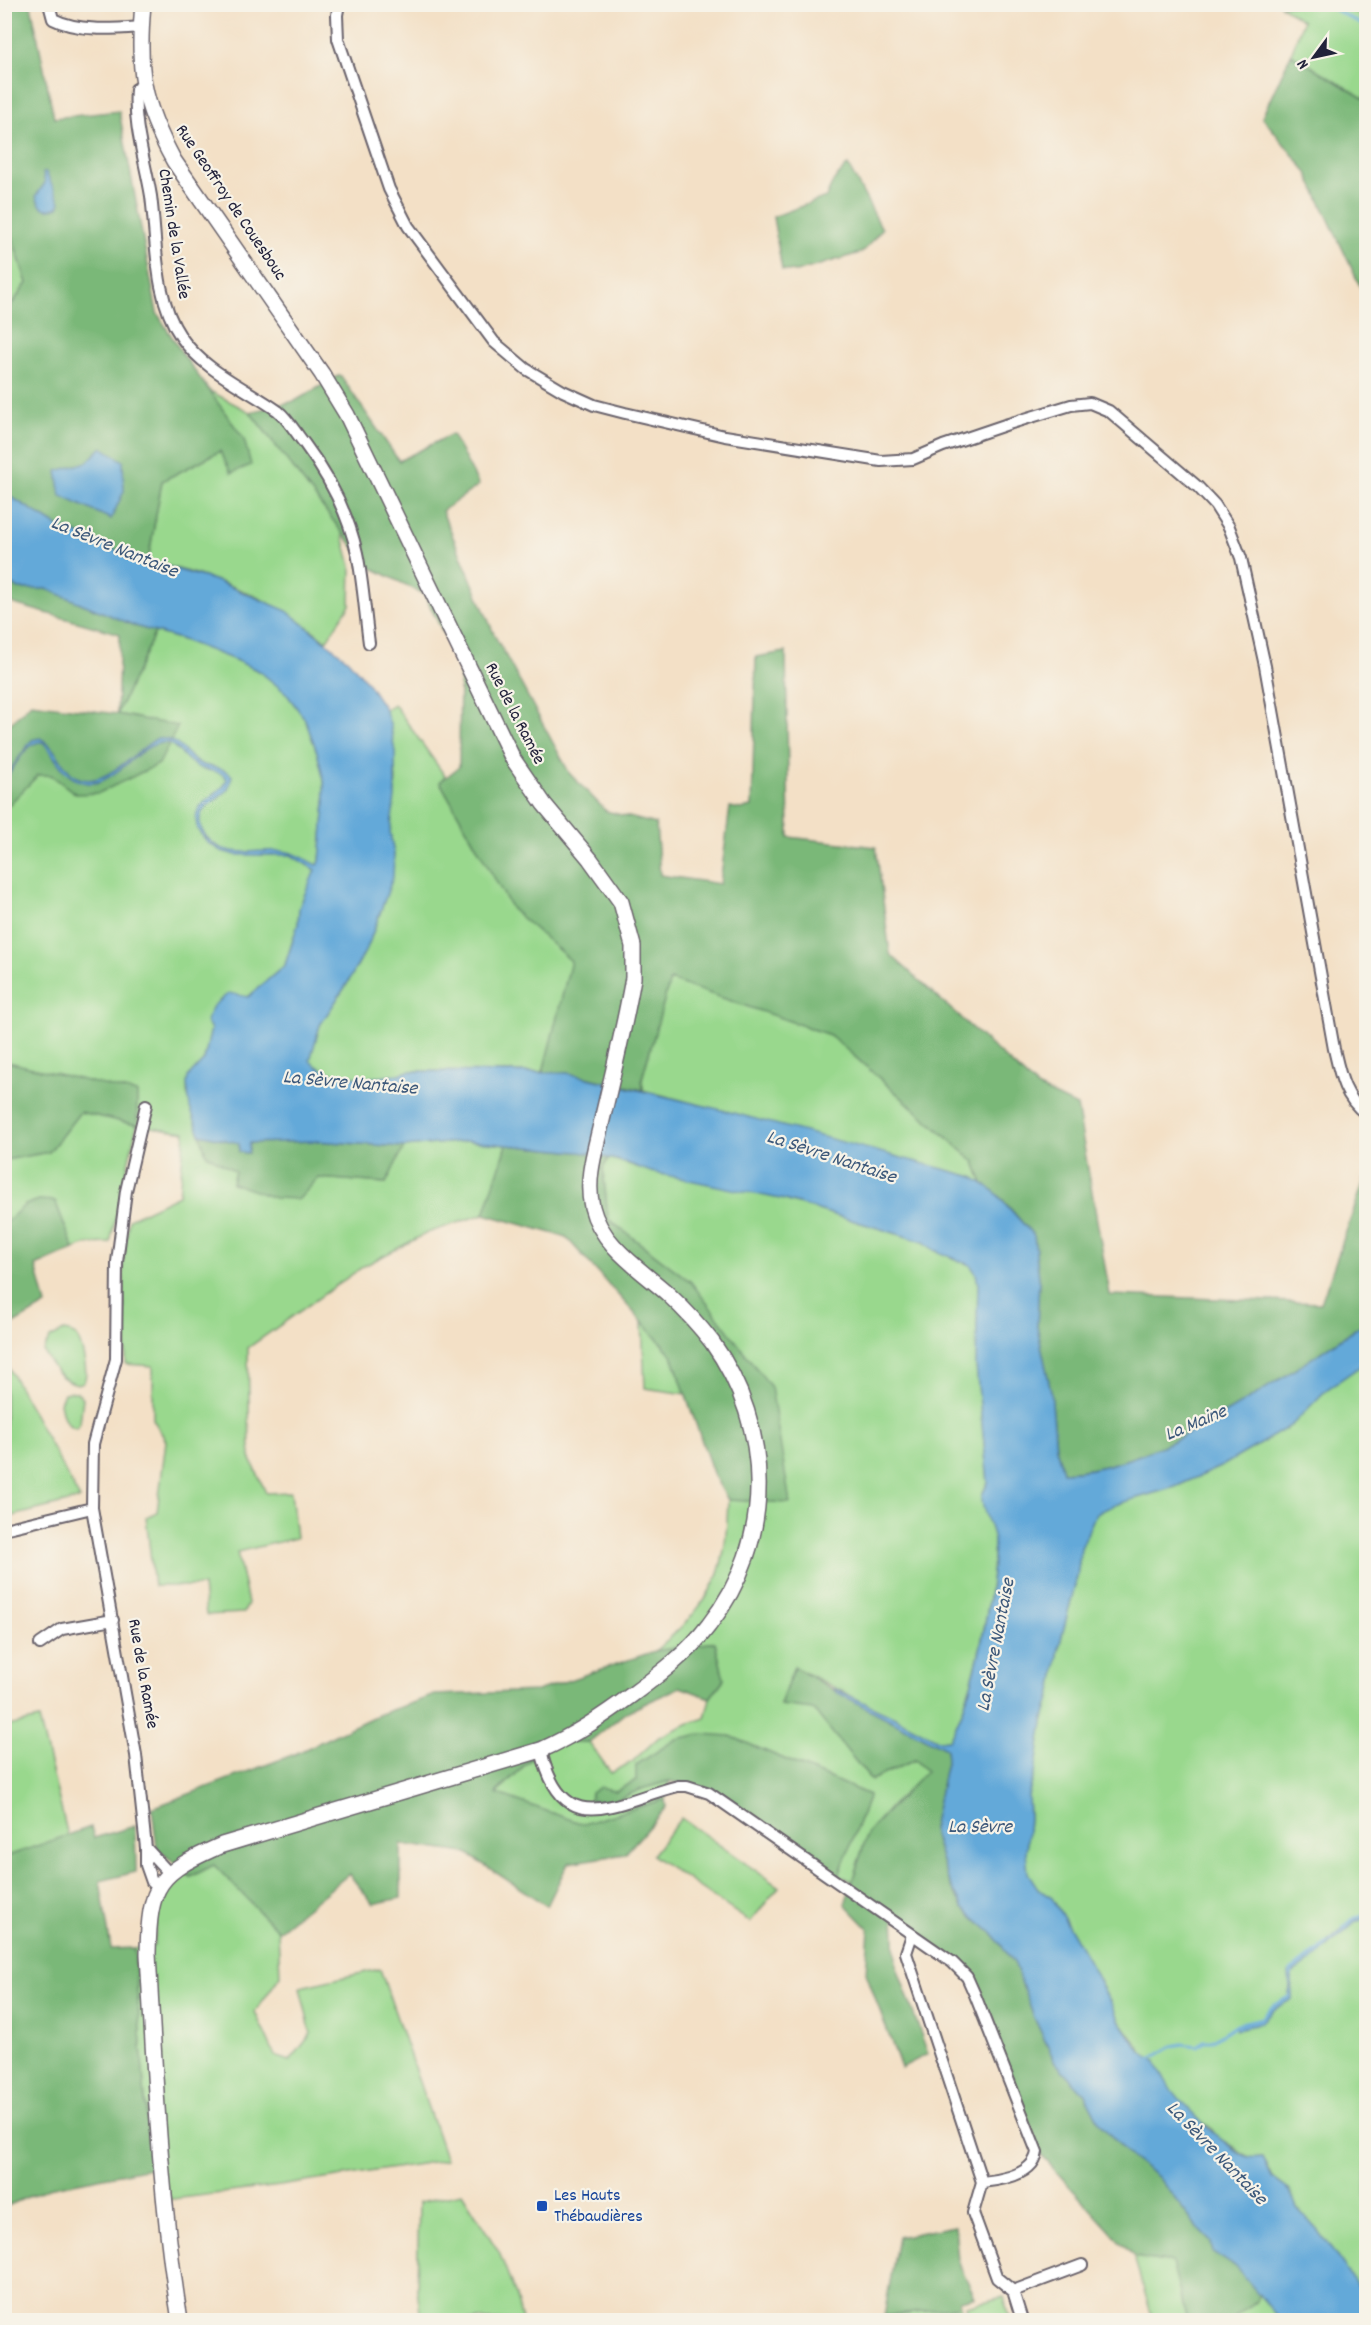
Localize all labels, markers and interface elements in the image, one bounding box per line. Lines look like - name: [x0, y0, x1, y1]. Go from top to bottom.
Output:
- north arrow: [1284, 27, 1344, 87]
- text: N: [1292, 54, 1315, 73]
- street label: Rue Geoffroy de Couesbouc: [168, 120, 292, 286]
- street label: Chemin de la Vallée: [150, 167, 196, 301]
- water label: La Sèvre Nantaise: [46, 510, 183, 587]
- street label: Rue de la Ramée: [478, 659, 550, 769]
- water label: La Sèvre Nantaise: [282, 1064, 420, 1104]
- water label: La Sèvre Nantaise: [763, 1124, 901, 1193]
- water label: La Maine: [1161, 1398, 1232, 1450]
- water label: La Sèvre Nantaise: [970, 1575, 1024, 1714]
- street label: Rue de la Ramée: [120, 1617, 164, 1731]
- water label: La Sèvre: [948, 1814, 1013, 1842]
- water label: La Sèvre Nantaise: [1159, 2096, 1274, 2213]
- place label: Les Hauts Thébaudières: [554, 2184, 643, 2230]
- marker: Les Hauts Thébaudières: [535, 2199, 549, 2213]

